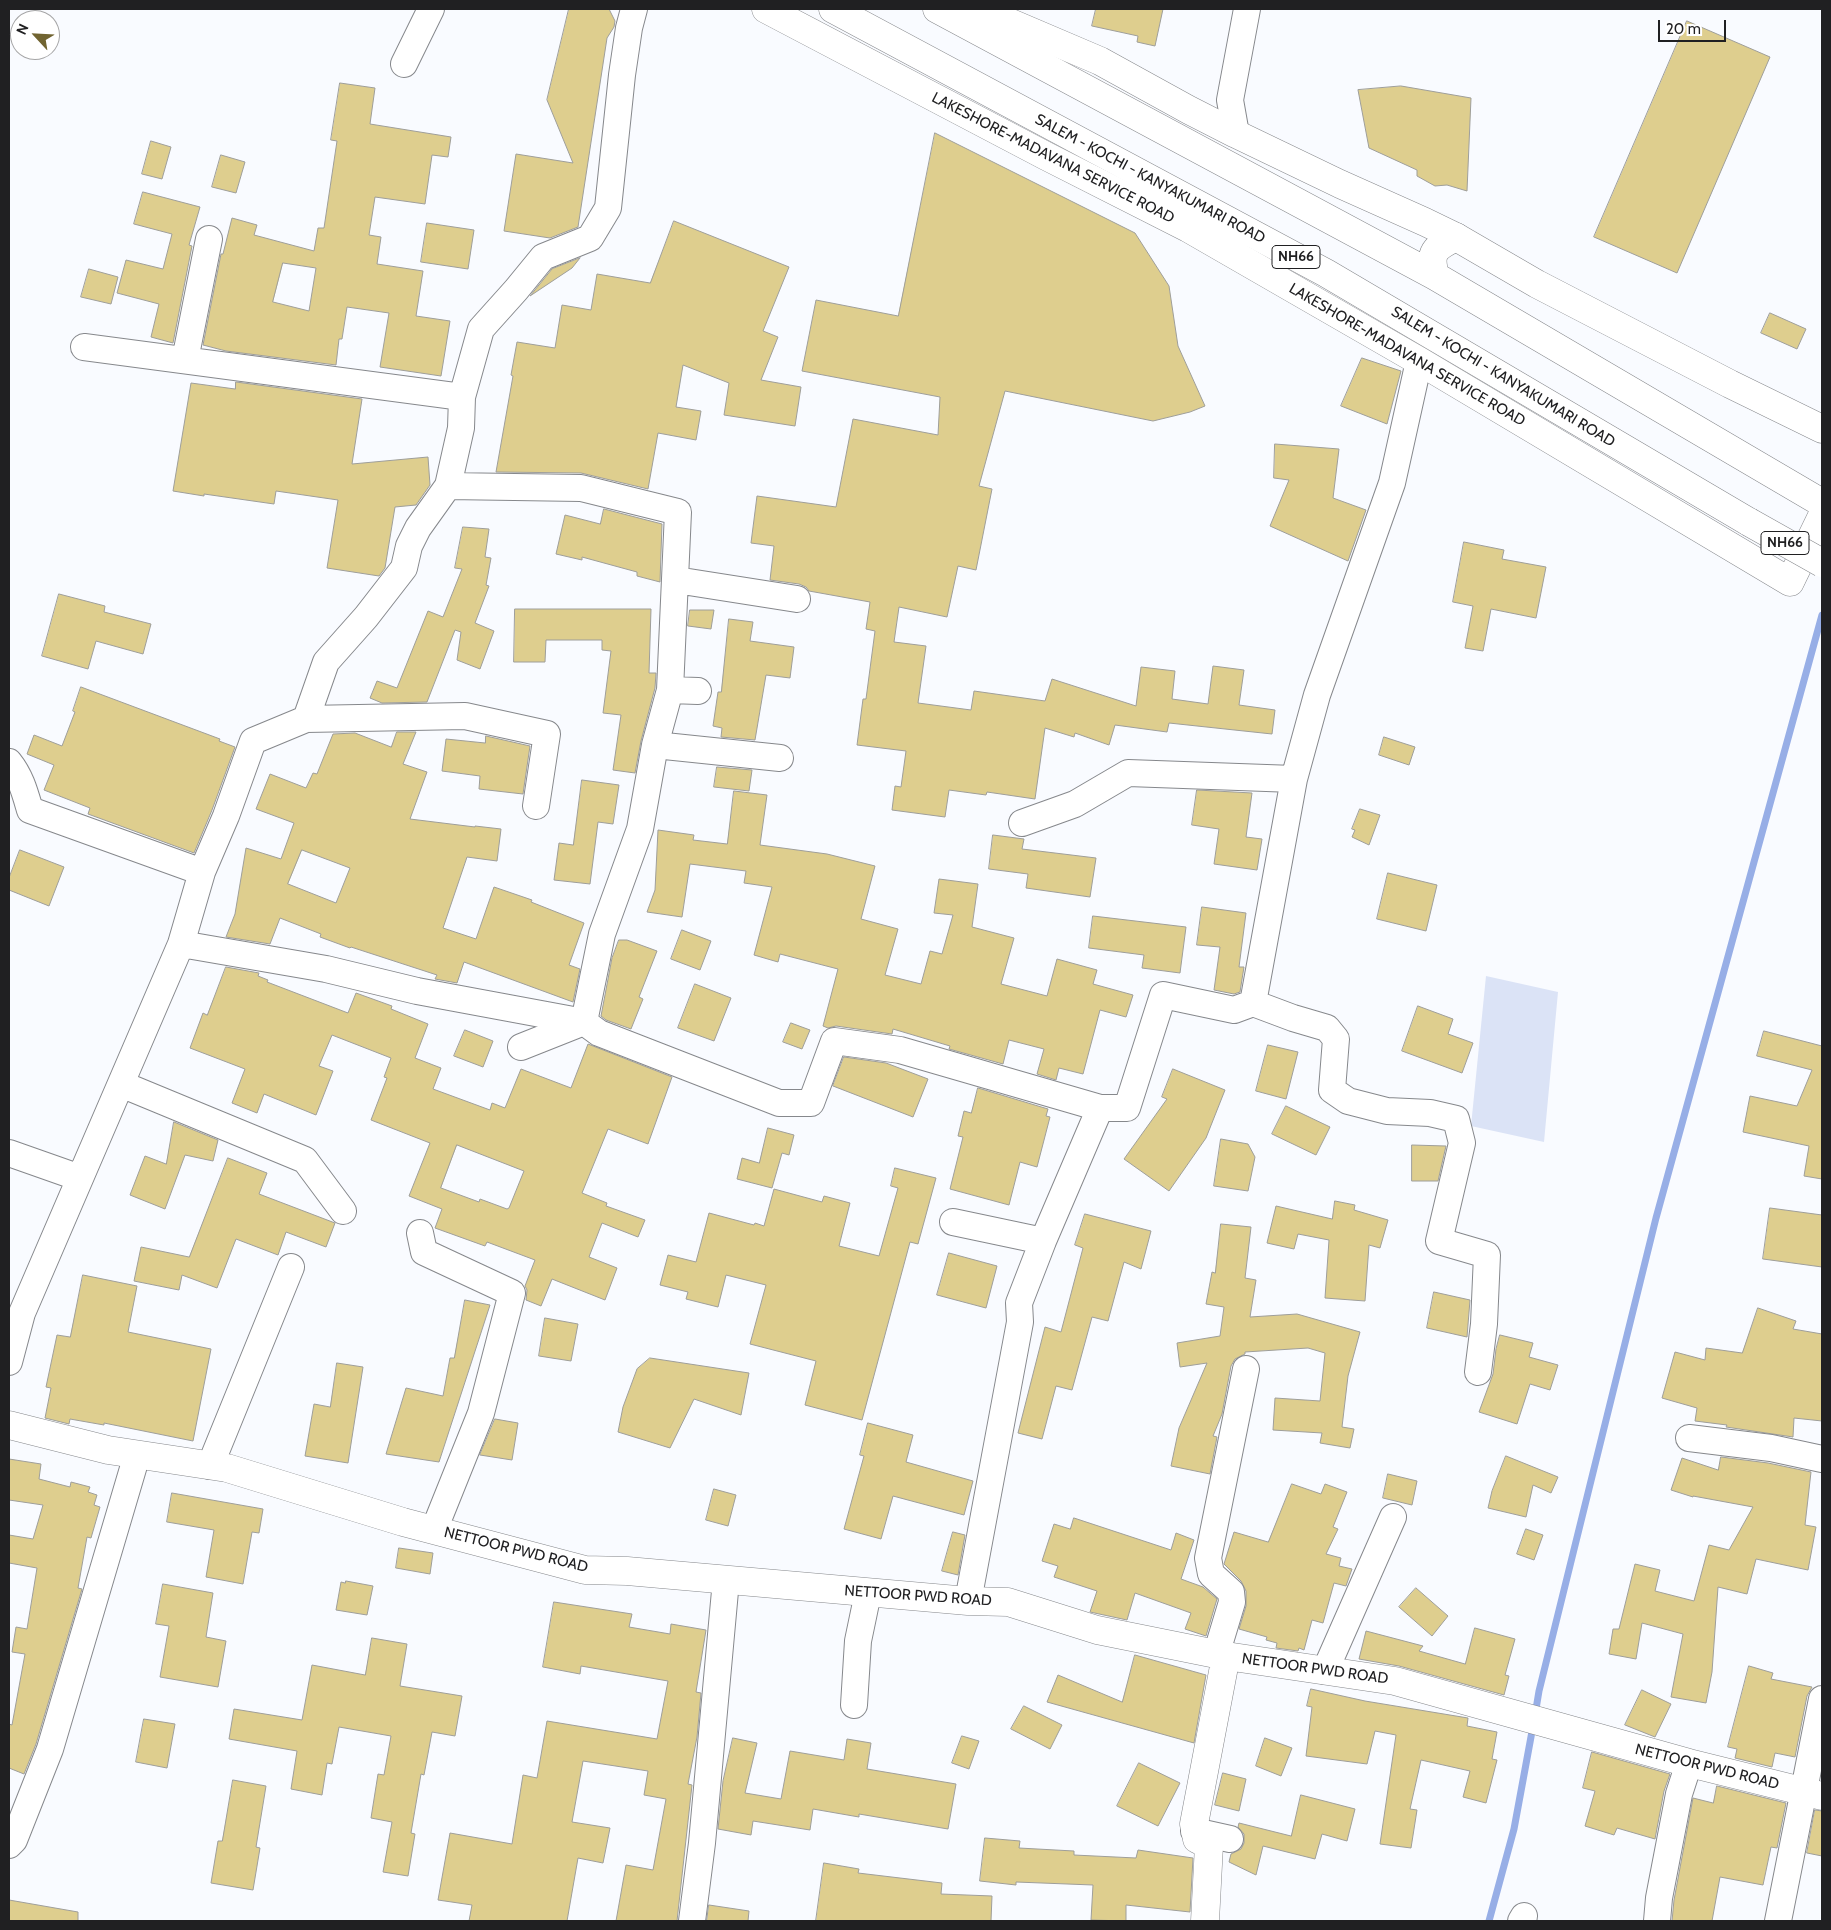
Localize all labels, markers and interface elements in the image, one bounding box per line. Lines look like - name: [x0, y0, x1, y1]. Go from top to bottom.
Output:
- north arrow: [10, 10, 60, 60]
- scale bar: [1661, 10, 1728, 42]
- text: 20 m: [1666, 20, 1701, 38]
- text: N: [12, 21, 33, 37]
- street label: LAKESHORE-MADAVANA SERVICE ROAD: [929, 89, 1177, 227]
- street label: SALEM - KOCHI - KANYAKUMARI ROAD: [1032, 110, 1268, 248]
- road number: NH66: [1272, 246, 1320, 268]
- street label: LAKESHORE-MADAVANA SERVICE ROAD: [1286, 280, 1528, 430]
- street label: SALEM - KOCHI - KANYAKUMARI ROAD: [1388, 303, 1618, 451]
- road number: NH66: [1761, 532, 1809, 554]
- street label: NETTOOR PWD ROAD: [442, 1523, 590, 1577]
- street label: NETTOOR PWD ROAD: [844, 1582, 992, 1610]
- street label: NETTOOR PWD ROAD: [1241, 1650, 1389, 1688]
- street label: NETTOOR PWD ROAD: [1633, 1740, 1781, 1794]

